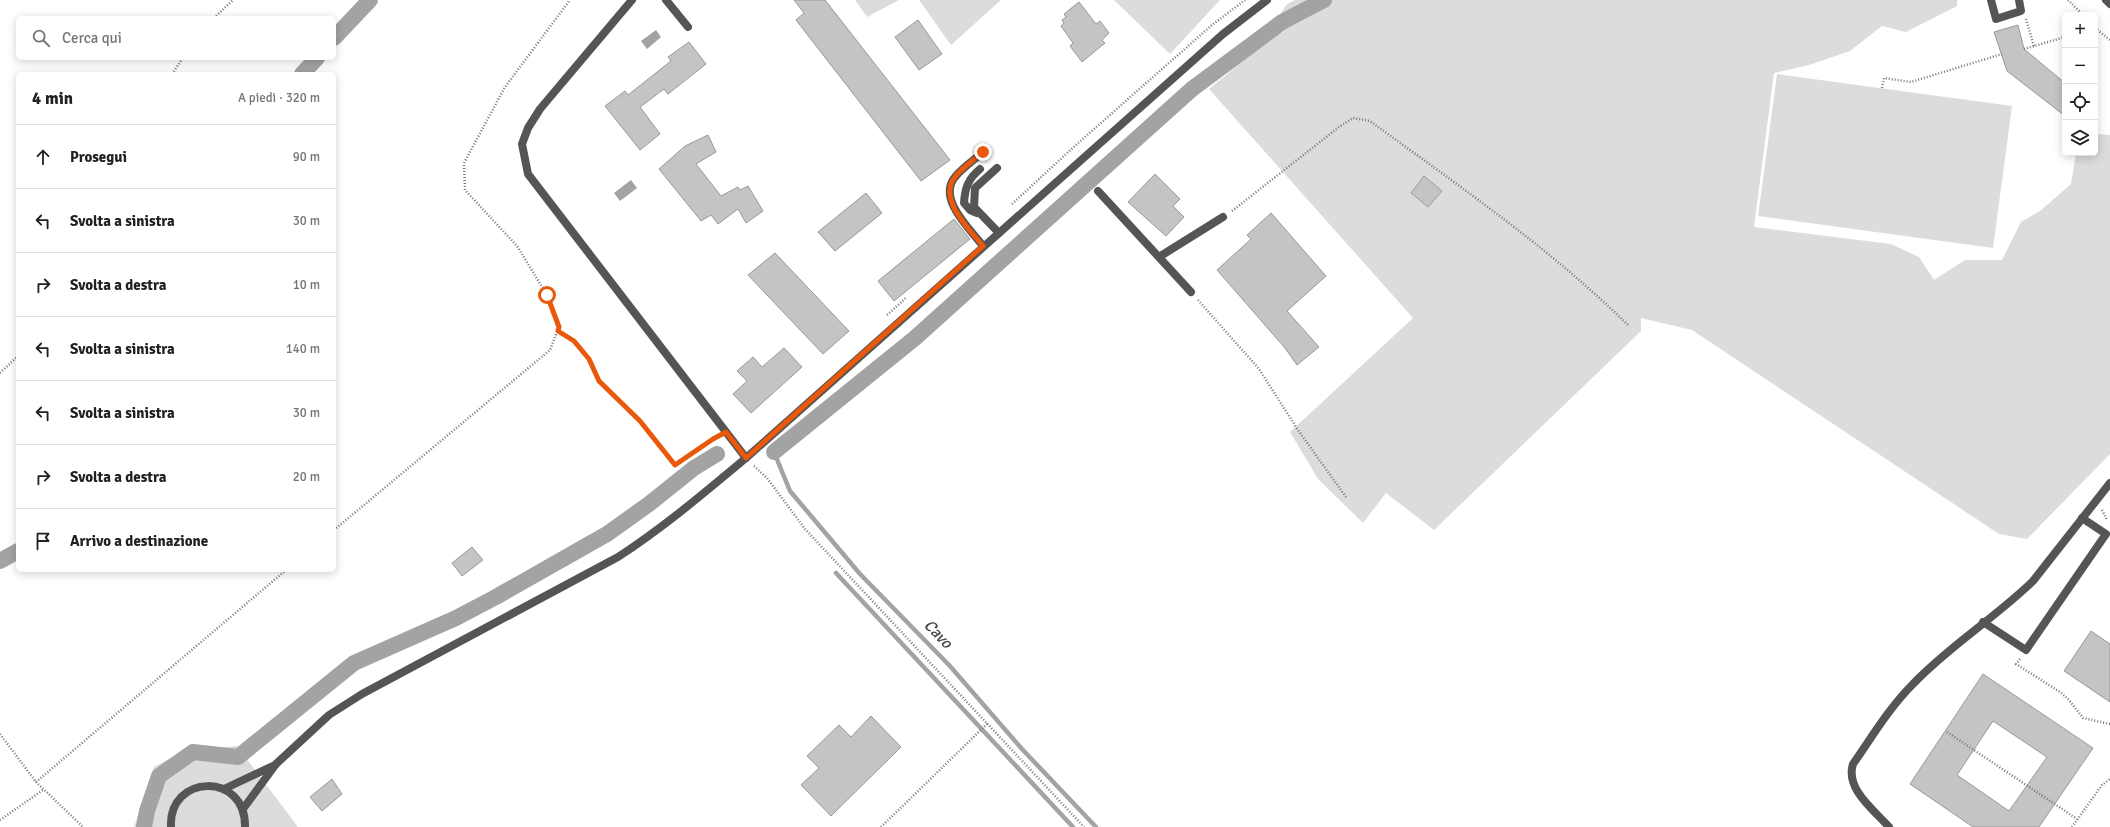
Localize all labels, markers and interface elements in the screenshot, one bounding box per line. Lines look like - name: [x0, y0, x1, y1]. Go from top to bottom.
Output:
- map controls: [2062, 12, 2098, 156]
- button: +: [2062, 12, 2098, 48]
- search box: [16, 16, 336, 60]
- icon: search: [30, 27, 52, 49]
- text: Cerca qui: [62, 29, 122, 47]
- button: −: [2062, 48, 2098, 84]
- button: locate: [2062, 84, 2098, 120]
- text: 4 min: [32, 88, 73, 109]
- text: A piedi · 320 m: [238, 90, 320, 106]
- button: layers: [2062, 120, 2098, 156]
- route end: [974, 143, 992, 161]
- icon: ahead: [32, 146, 54, 168]
- text: Prosegui: [70, 148, 127, 166]
- text: 90 m: [293, 149, 320, 165]
- icon: left: [32, 210, 54, 232]
- text: Svolta a sinistra: [70, 212, 175, 230]
- text: 30 m: [293, 213, 320, 229]
- icon: right: [32, 274, 54, 296]
- text: Svolta a destra: [70, 276, 166, 294]
- text: 10 m: [293, 277, 320, 293]
- route start: [538, 286, 556, 304]
- icon: left: [32, 338, 54, 360]
- text: Svolta a sinistra: [70, 340, 175, 358]
- text: 140 m: [286, 341, 320, 357]
- icon: left: [32, 402, 54, 424]
- text: Svolta a sinistra: [70, 404, 175, 422]
- text: 30 m: [293, 405, 320, 421]
- icon: right: [32, 466, 54, 488]
- text: Svolta a destra: [70, 468, 166, 486]
- text: 20 m: [293, 469, 320, 485]
- icon: arrive: [32, 530, 54, 552]
- text: Arrivo a destinazione: [70, 532, 208, 550]
- water label: Cavo: [919, 615, 957, 653]

